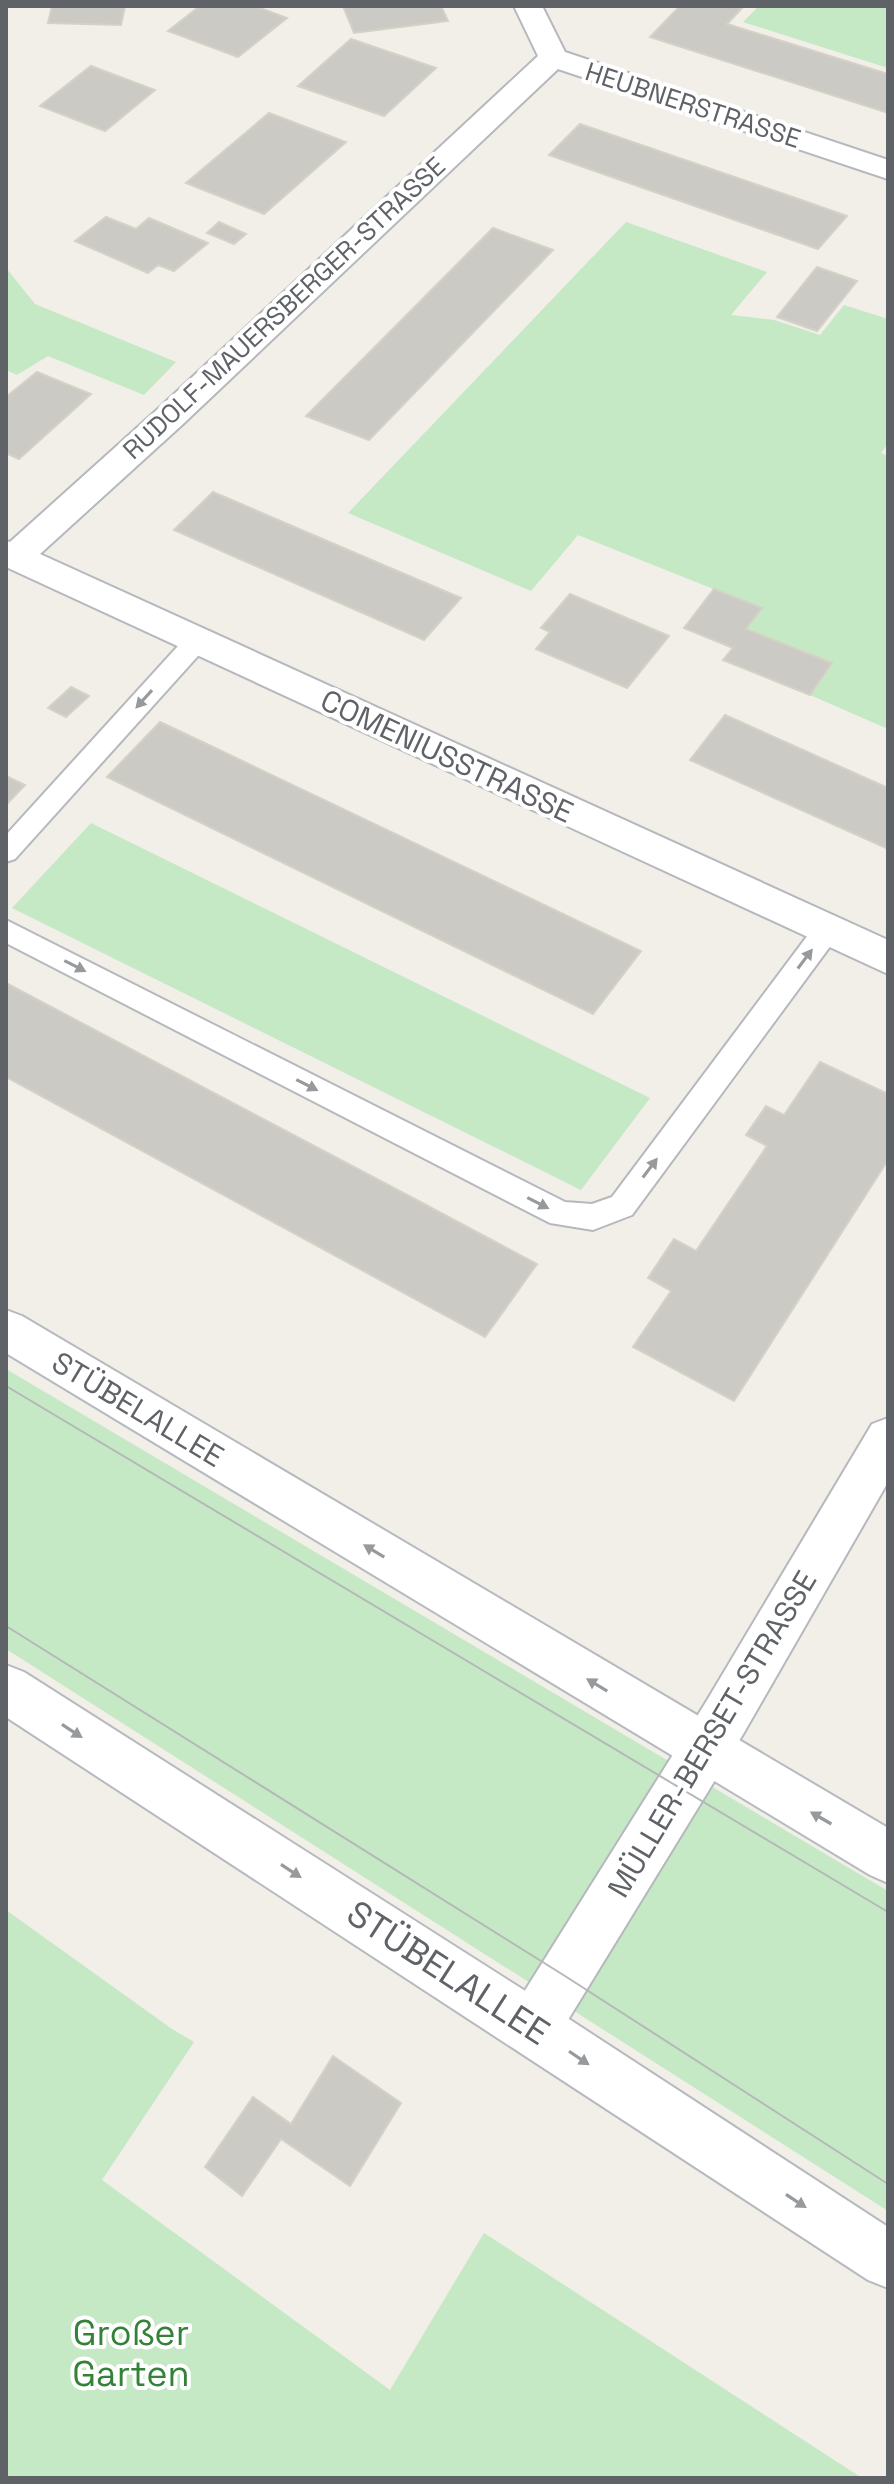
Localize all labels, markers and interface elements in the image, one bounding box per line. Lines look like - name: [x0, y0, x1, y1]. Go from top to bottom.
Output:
- street label: HEUBNERSTRASSE: [581, 54, 805, 156]
- street label: RUDOLF-MAUERSBERGER-STRASSE: [116, 149, 452, 467]
- street label: COMENIUSSTRASSE: [314, 680, 580, 832]
- one-way arrow: [136, 689, 154, 708]
- one-way arrow: [797, 948, 813, 970]
- one-way arrow: [64, 960, 87, 973]
- one-way arrow: [295, 1078, 318, 1091]
- one-way arrow: [642, 1157, 658, 1179]
- one-way arrow: [527, 1196, 550, 1210]
- street label: STÜBELALLEE: [45, 1342, 231, 1476]
- one-way arrow: [363, 1544, 385, 1558]
- street label: MÜLLER-BERSET-STRASSE: [599, 1563, 825, 1905]
- one-way arrow: [586, 1678, 608, 1692]
- one-way arrow: [61, 1723, 82, 1738]
- one-way arrow: [810, 1811, 832, 1825]
- one-way arrow: [280, 1864, 301, 1879]
- street label: STÜBELALLEE: [338, 1890, 558, 2056]
- one-way arrow: [569, 2050, 590, 2065]
- one-way arrow: [786, 2194, 807, 2209]
- park label: Großer Garten: [72, 2310, 190, 2397]

